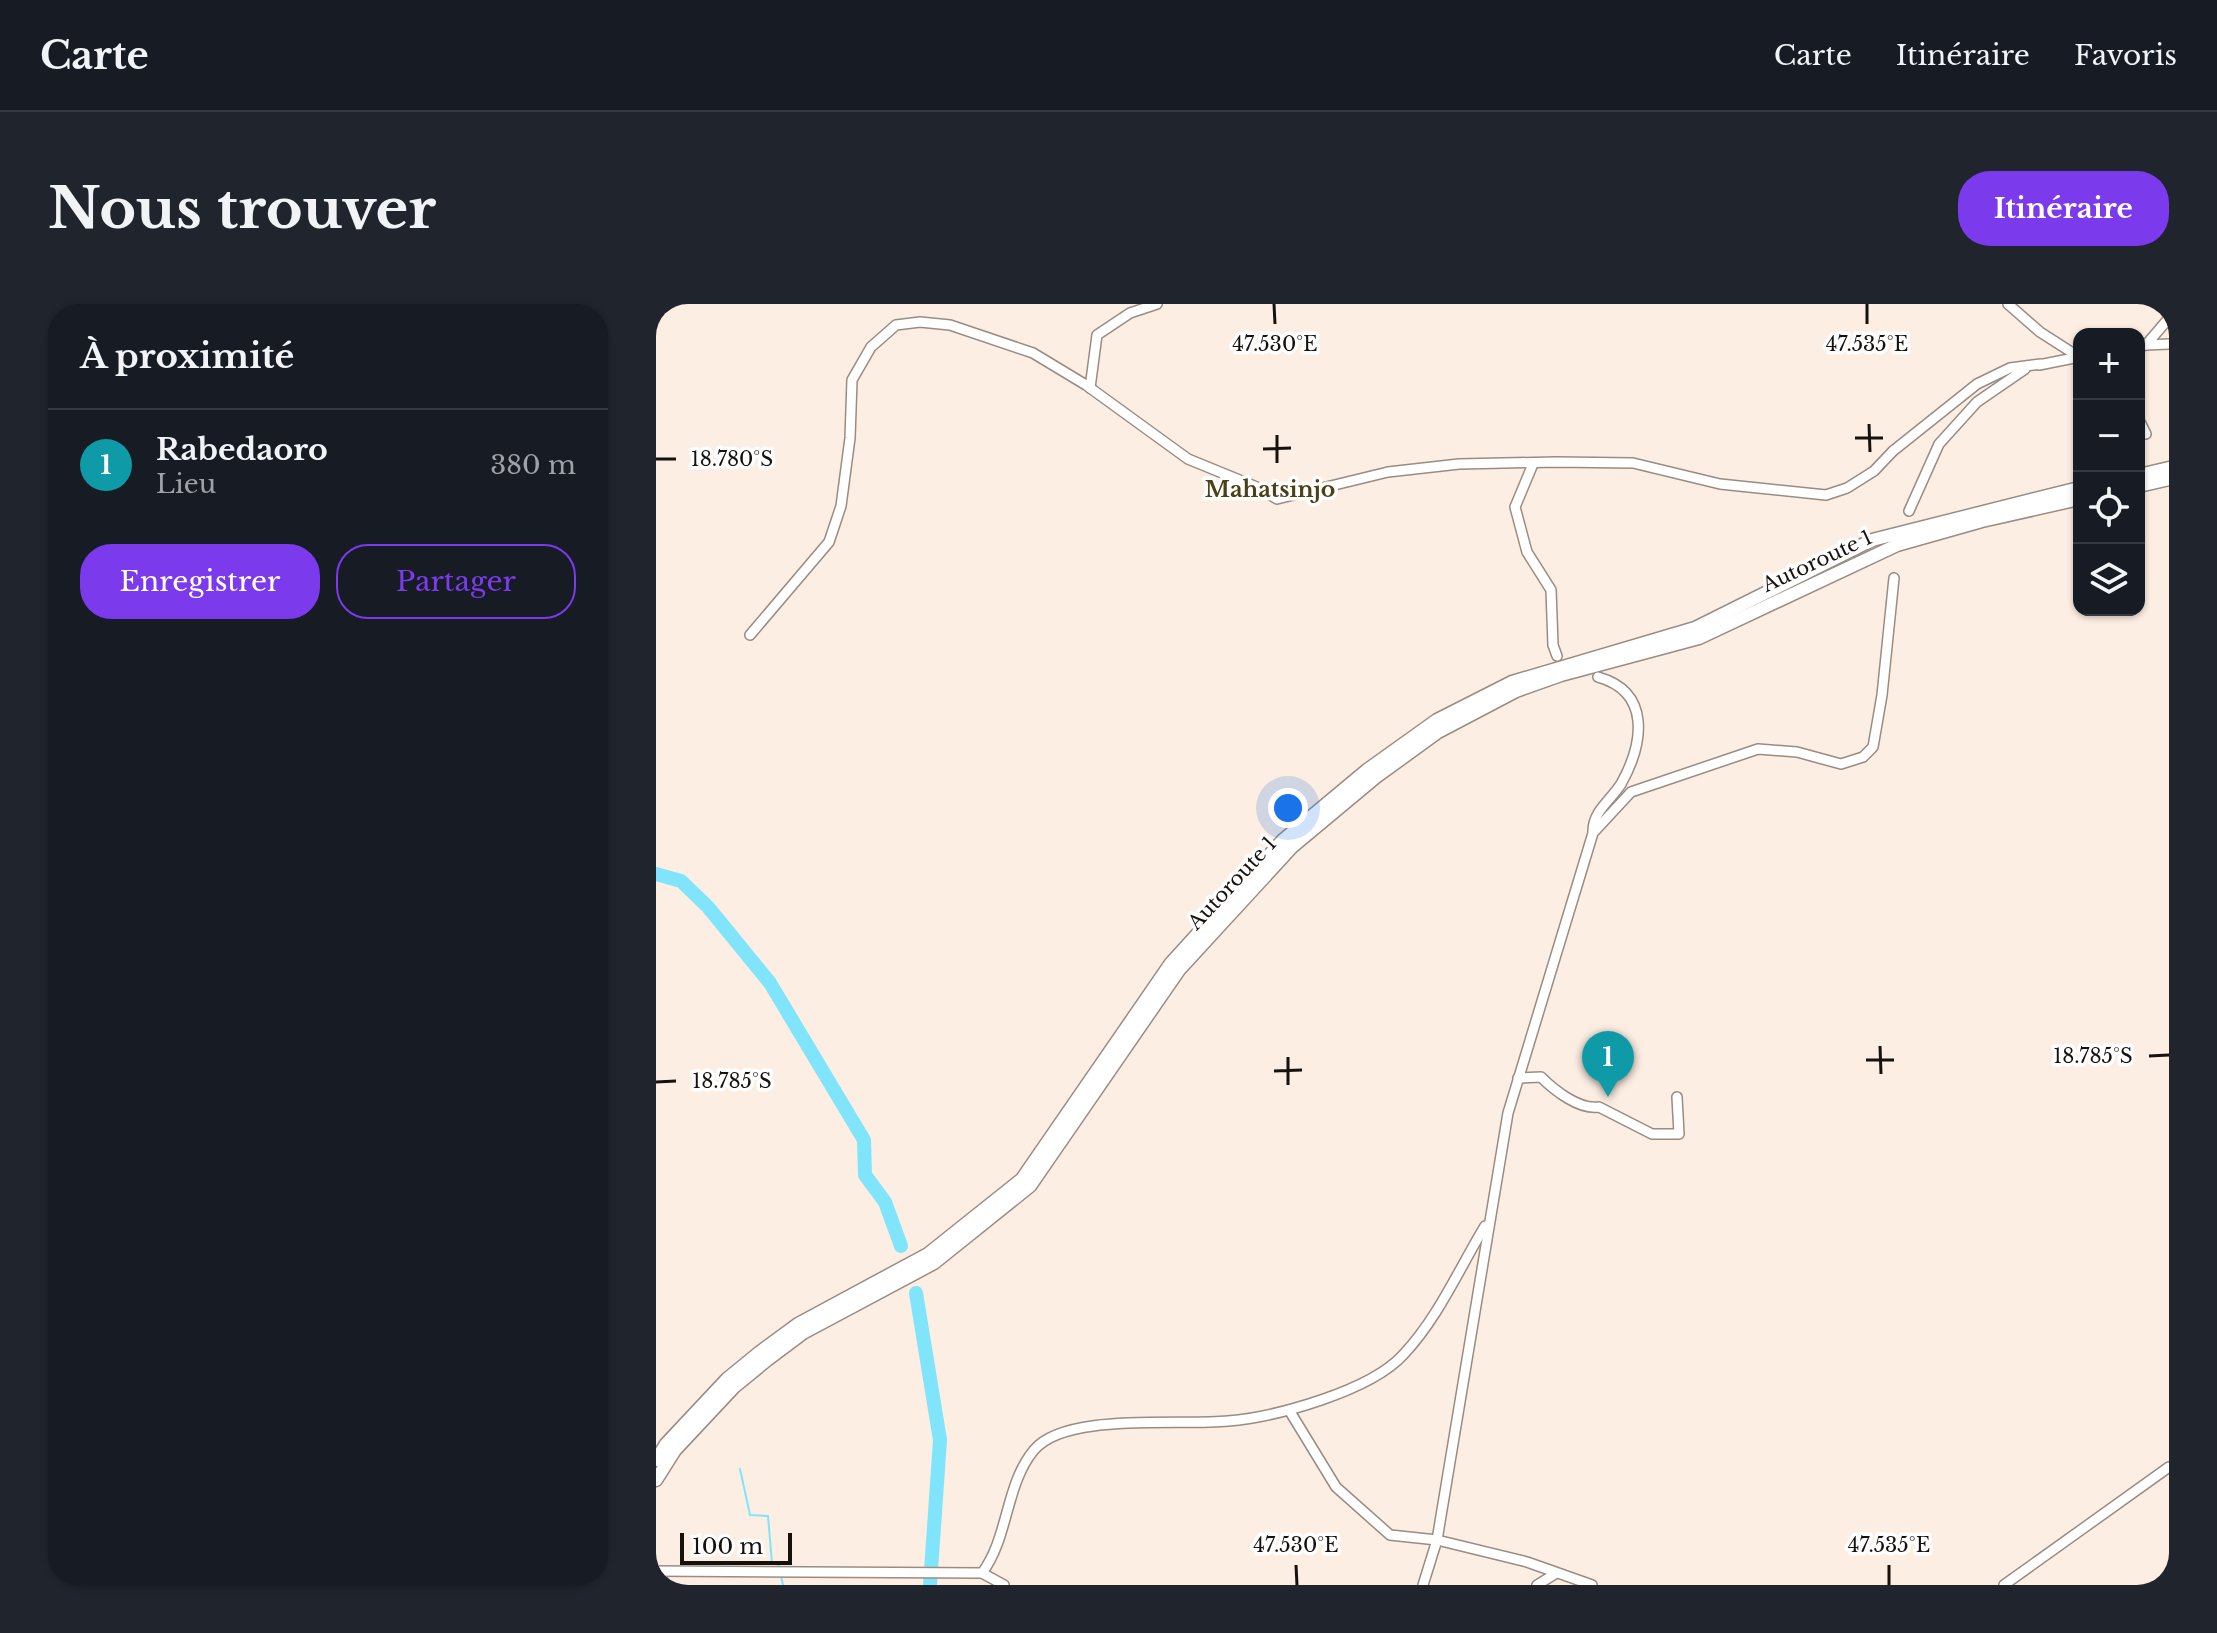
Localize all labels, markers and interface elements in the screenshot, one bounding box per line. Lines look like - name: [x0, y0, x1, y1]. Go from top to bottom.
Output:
- text: Carte: [40, 32, 149, 79]
- text: Carte: [1774, 38, 1852, 73]
- text: Itinéraire: [1896, 38, 2030, 73]
- text: Favoris: [2074, 38, 2177, 73]
- button: Itinéraire: [1958, 171, 2169, 246]
- text: Nous trouver: [48, 174, 436, 243]
- map controls: [2073, 328, 2145, 616]
- button: +: [2073, 328, 2145, 400]
- text: 47.530°E: [1232, 332, 1318, 356]
- text: 47.535°E: [1826, 332, 1908, 356]
- text: À proximité: [80, 335, 294, 377]
- button: −: [2073, 400, 2145, 472]
- text: Rabedaoro: [156, 431, 328, 468]
- text: 18.780°S: [691, 447, 773, 471]
- text: 1: [100, 449, 112, 481]
- text: 380 m: [490, 449, 576, 481]
- text: Lieu: [156, 468, 216, 500]
- button: locate: [2073, 472, 2145, 544]
- district label: Mahatsinjo: [1205, 476, 1335, 503]
- street label: Autoroute 1: [1757, 525, 1876, 597]
- button: Enregistrer: [80, 544, 320, 619]
- button: Partager: [336, 544, 576, 619]
- button: layers: [2073, 544, 2145, 616]
- your location: [1268, 788, 1308, 828]
- street label: Autoroute 1: [1182, 831, 1281, 935]
- pin: 1: [1582, 1031, 1634, 1097]
- text: 18.785°S: [2053, 1044, 2133, 1068]
- text: 18.785°S: [692, 1069, 772, 1093]
- scale bar: [680, 1529, 792, 1565]
- text: 100 m: [692, 1533, 763, 1560]
- text: 47.530°E: [1253, 1533, 1339, 1557]
- text: 47.535°E: [1848, 1533, 1930, 1557]

